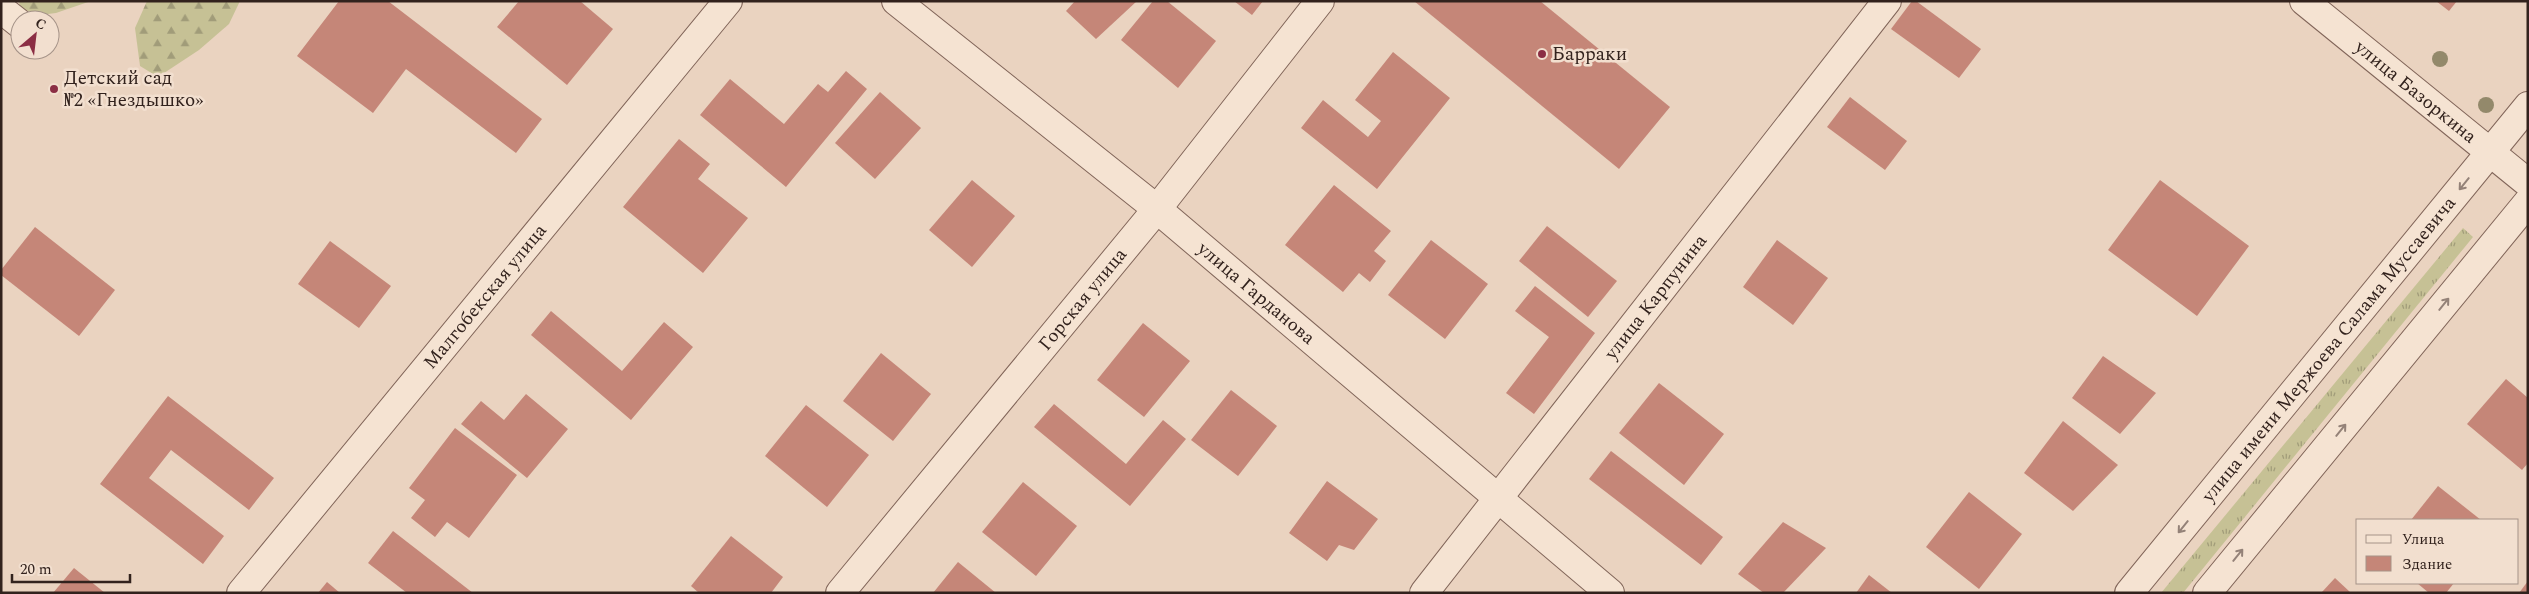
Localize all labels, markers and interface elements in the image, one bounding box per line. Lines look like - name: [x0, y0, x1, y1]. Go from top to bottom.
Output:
- north arrow: [10, 10, 60, 60]
- text: С: [32, 12, 50, 36]
- street label: улица Базоркина: [2348, 33, 2484, 151]
- place label: Барраки: [1552, 40, 1627, 69]
- marker: Барраки: [1536, 48, 1548, 60]
- place label: Детский сад №2 «Гнездышко»: [64, 64, 203, 115]
- marker: Детский сад №2 «Гнездышко»: [48, 83, 60, 95]
- one-way arrow: [2458, 177, 2469, 190]
- street label: улица имени Мержоева Салама Муссаевича: [2194, 189, 2463, 510]
- street label: Малгобекская улица: [416, 217, 554, 376]
- street label: улица Карпунина: [1597, 227, 1715, 367]
- street label: улица Гарданова: [1190, 234, 1322, 352]
- street label: Горская улица: [1031, 241, 1134, 357]
- one-way arrow: [2439, 298, 2450, 311]
- one-way arrow: [2335, 423, 2346, 436]
- legend: [2356, 519, 2519, 584]
- one-way arrow: [2178, 520, 2189, 533]
- text: Улица: [2402, 528, 2445, 551]
- one-way arrow: [2232, 549, 2243, 562]
- scale bar: [12, 552, 130, 584]
- text: Здание: [2402, 553, 2452, 576]
- text: 20 m: [20, 558, 52, 581]

